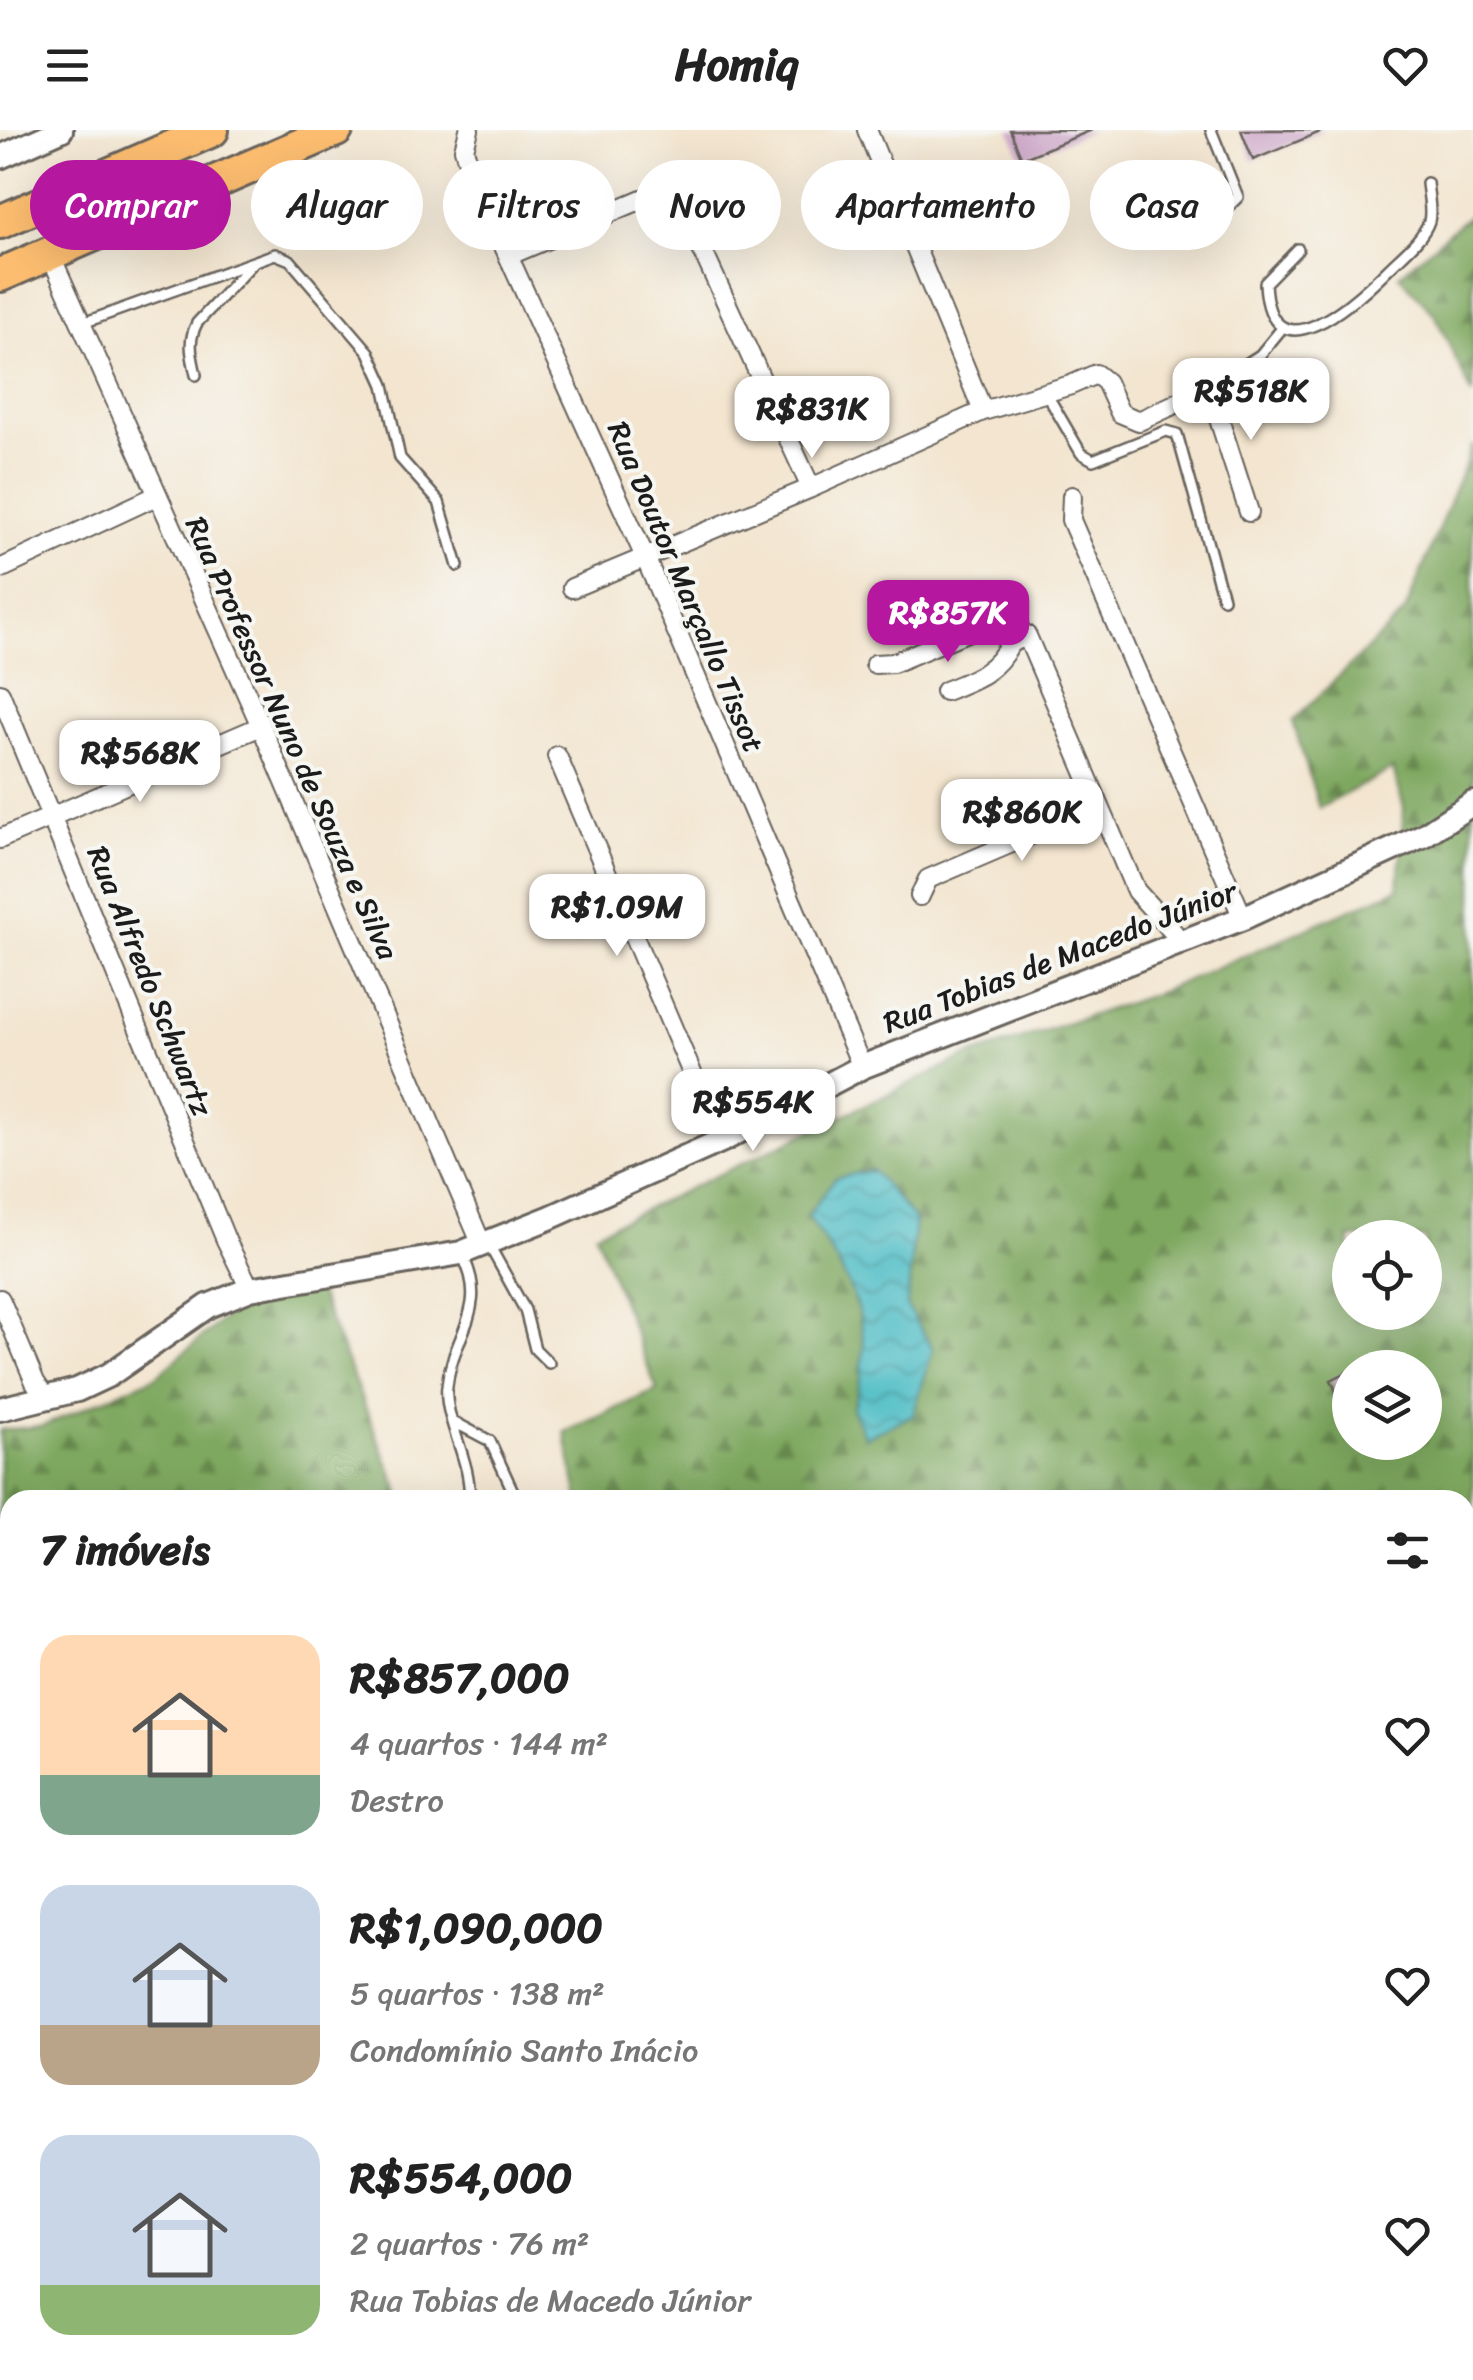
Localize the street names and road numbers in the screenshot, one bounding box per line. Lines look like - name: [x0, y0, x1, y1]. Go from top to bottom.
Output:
- street label: Rua Doutor Marçallo Tissot: [592, 413, 780, 761]
- street label: Rua Professor Nuno de Souza e Silva: [170, 507, 415, 969]
- street label: Rua Alfredo Schwartz: [71, 837, 229, 1125]
- street label: Rua Tobias de Macedo Júnior: [875, 864, 1246, 1049]

